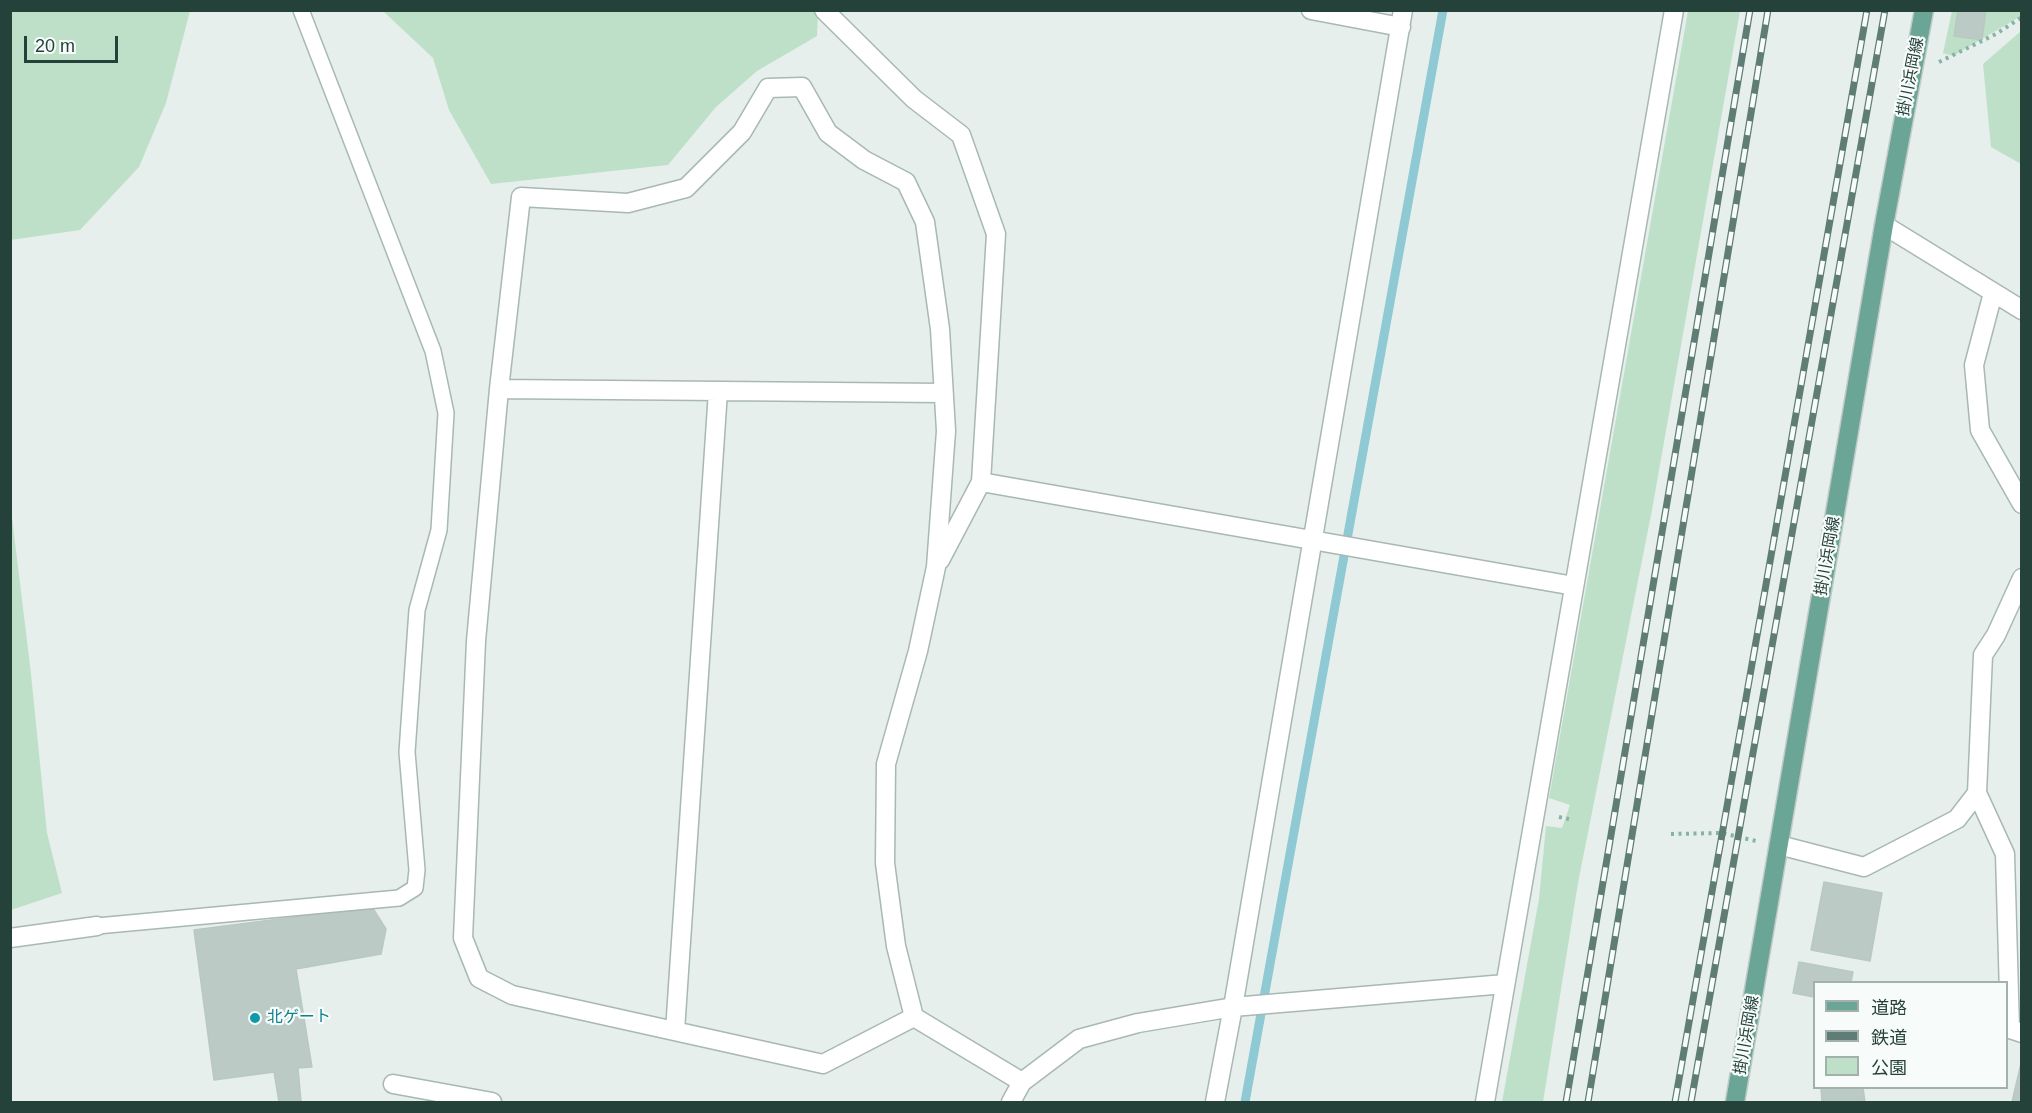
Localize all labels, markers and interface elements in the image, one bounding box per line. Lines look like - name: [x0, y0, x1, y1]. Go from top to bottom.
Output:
- scale bar: [27, 24, 122, 62]
- text: 20 m: [35, 36, 75, 56]
- street label: 掛川浜岡線: [1894, 36, 1928, 118]
- street label: 掛川浜岡線: [1812, 515, 1844, 597]
- legend: [1813, 981, 2008, 1089]
- street label: 掛川浜岡線: [1731, 994, 1763, 1076]
- text: 道路: [1871, 998, 1907, 1018]
- place label: 北ゲート: [267, 1008, 331, 1028]
- marker: 北ゲート: [248, 1011, 262, 1025]
- text: 鉄道: [1871, 1028, 1907, 1048]
- text: 公園: [1871, 1058, 1907, 1078]

